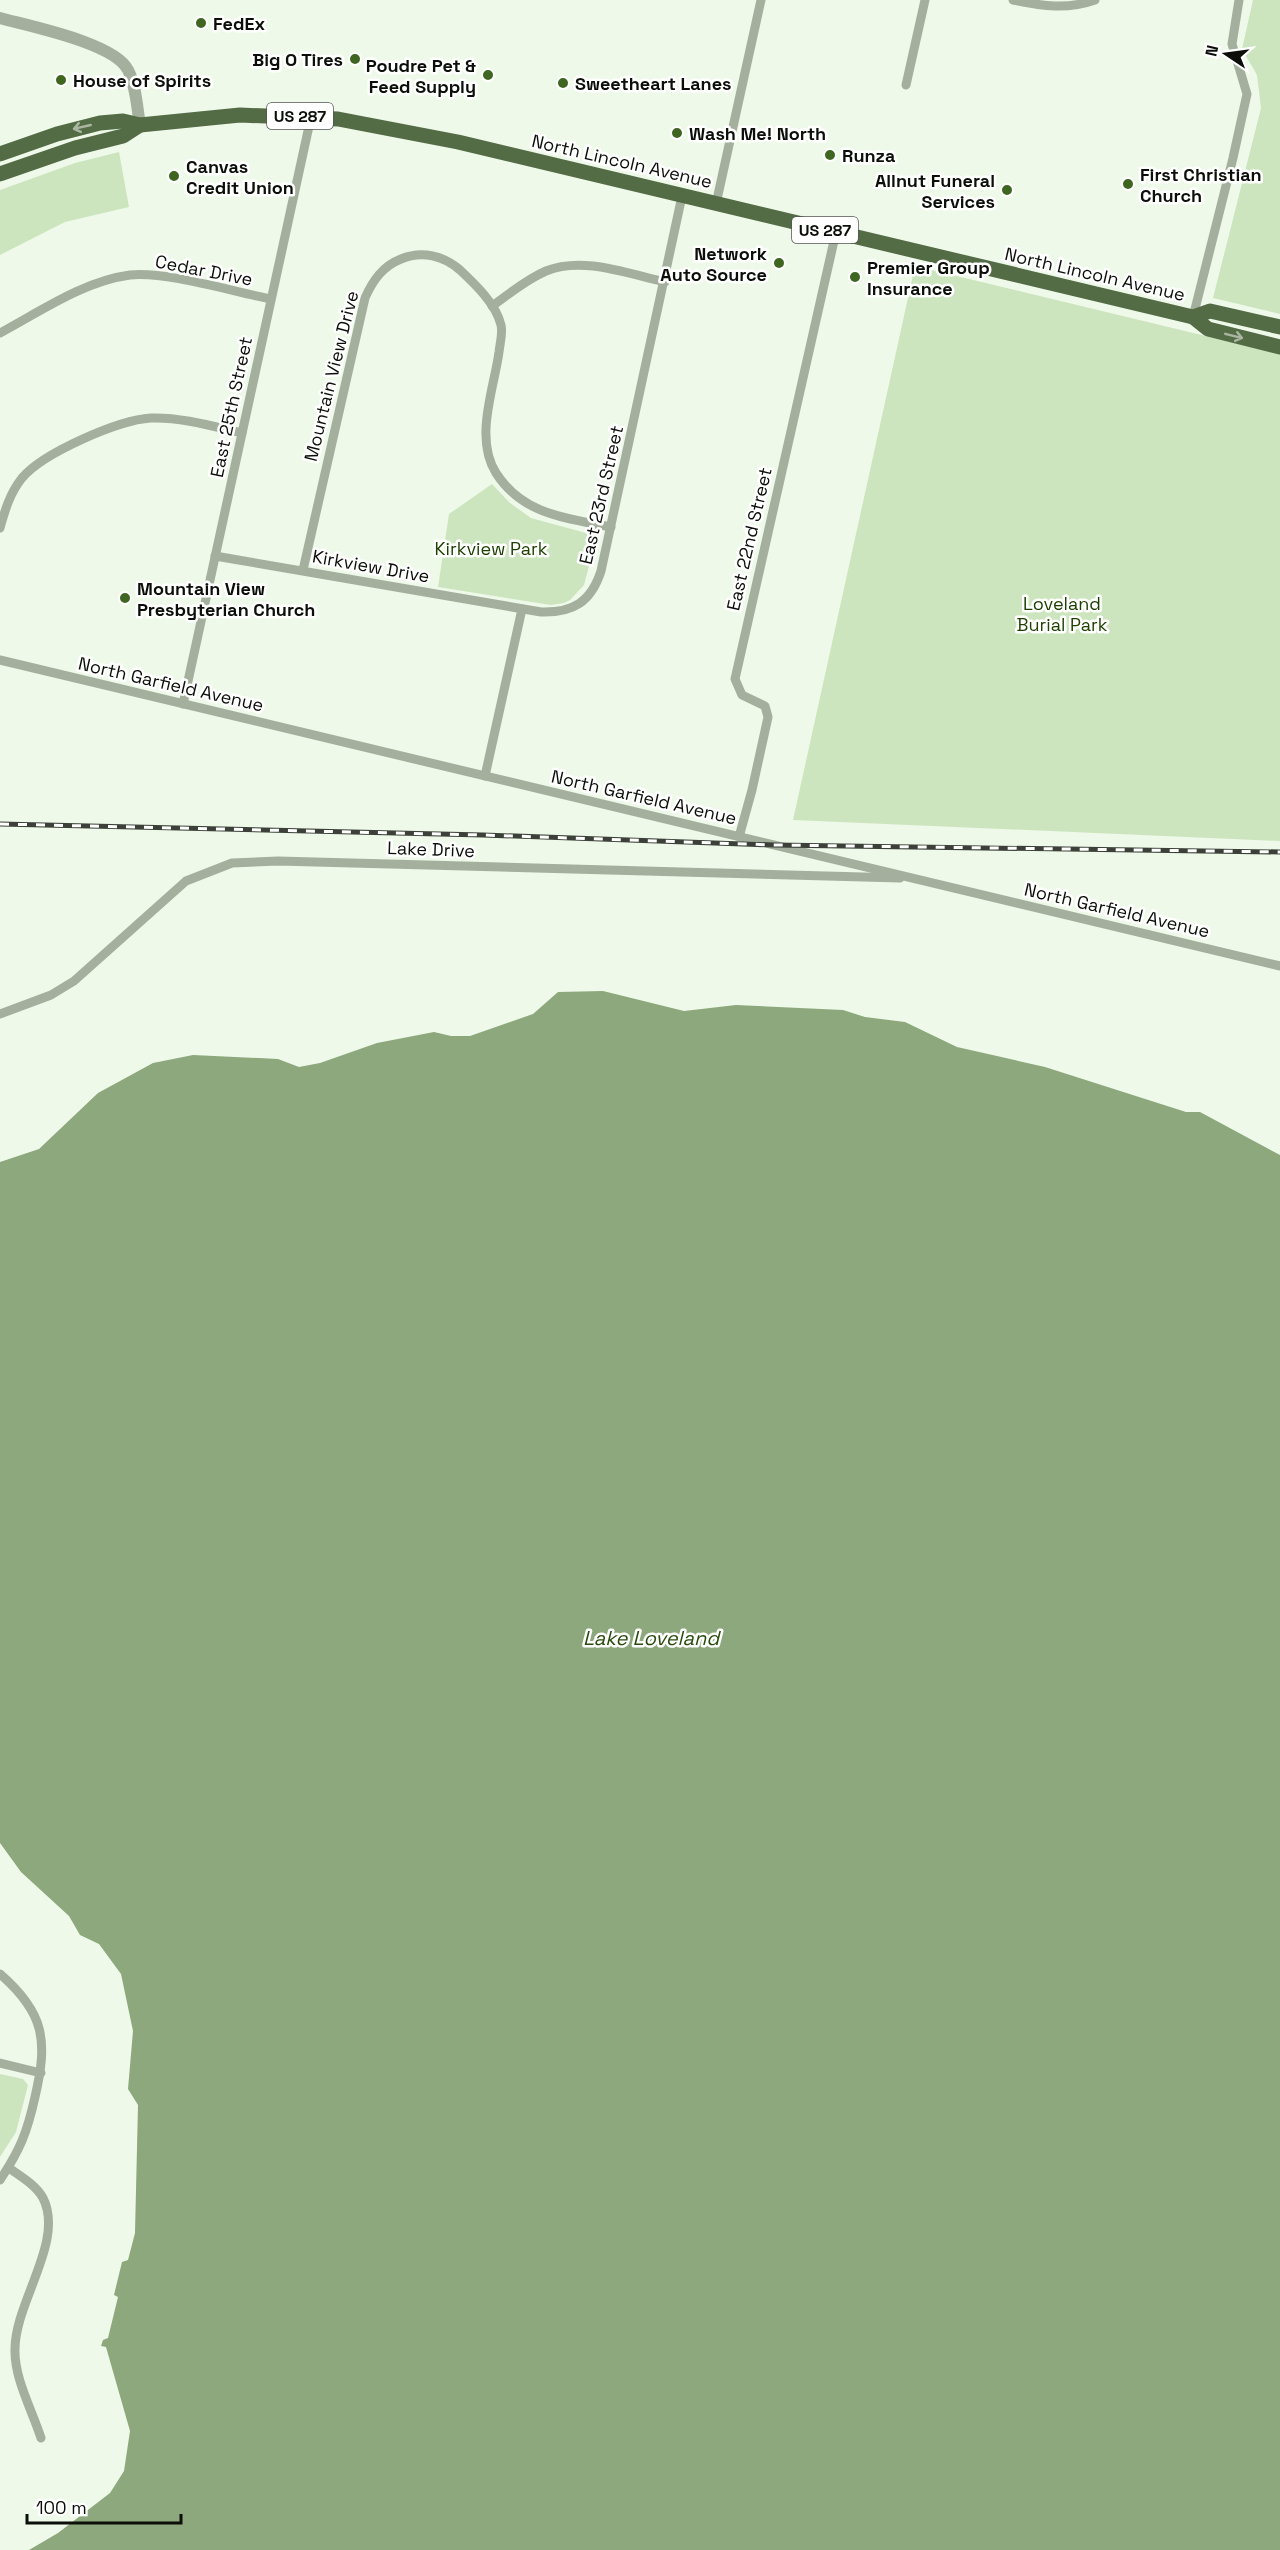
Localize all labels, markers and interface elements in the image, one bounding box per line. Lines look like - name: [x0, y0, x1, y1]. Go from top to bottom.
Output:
- place label: FedEx: [213, 12, 265, 35]
- marker: FedEx: [194, 16, 208, 30]
- north arrow: [1196, 24, 1256, 84]
- text: N: [1200, 43, 1223, 58]
- place label: Big O Tires: [252, 48, 343, 71]
- marker: Big O Tires: [348, 52, 362, 66]
- place label: Poudre Pet & Feed Supply: [366, 54, 476, 98]
- marker: Poudre Pet & Feed Supply: [481, 68, 495, 82]
- place label: House of Spirits: [73, 69, 211, 92]
- place label: Sweetheart Lanes: [575, 72, 732, 95]
- marker: House of Spirits: [54, 73, 68, 87]
- marker: Sweetheart Lanes: [556, 76, 570, 90]
- road number: US 287: [267, 103, 333, 129]
- one-way arrow: [73, 122, 92, 134]
- place label: Wash Me! North: [689, 122, 826, 145]
- marker: Wash Me! North: [670, 126, 684, 140]
- street label: North Lincoln Avenue: [530, 129, 714, 193]
- place label: Runza: [842, 144, 896, 167]
- marker: Runza: [823, 148, 837, 162]
- place label: Canvas Credit Union: [186, 155, 294, 199]
- place label: First Christian Church: [1140, 163, 1262, 207]
- marker: Canvas Credit Union: [167, 169, 181, 183]
- place label: Allnut Funeral Services: [875, 169, 995, 213]
- marker: First Christian Church: [1121, 177, 1135, 191]
- marker: Allnut Funeral Services: [1000, 183, 1014, 197]
- road number: US 287: [792, 217, 858, 243]
- place label: Network Auto Source: [660, 242, 767, 286]
- street label: North Lincoln Avenue: [1003, 242, 1187, 306]
- street label: Cedar Drive: [153, 249, 255, 291]
- marker: Network Auto Source: [772, 256, 786, 270]
- place label: Premier Group Insurance: [867, 256, 990, 300]
- marker: Premier Group Insurance: [848, 270, 862, 284]
- street label: Mountain View Drive: [299, 288, 363, 464]
- one-way arrow: [1225, 330, 1244, 342]
- street label: East 25th Street: [205, 335, 257, 479]
- street label: East 23rd Street: [574, 423, 628, 567]
- street label: East 22nd Street: [721, 465, 777, 613]
- park label: Kirkview Park: [435, 537, 548, 560]
- street label: Kirkview Drive: [311, 544, 431, 588]
- place label: Mountain View Presbyterian Church: [137, 577, 315, 621]
- marker: Mountain View Presbyterian Church: [118, 591, 132, 605]
- park label: Loveland Burial Park: [1017, 592, 1108, 636]
- street label: North Garfield Avenue: [76, 651, 266, 717]
- street label: North Garfield Avenue: [549, 764, 739, 830]
- street label: Lake Drive: [387, 836, 475, 862]
- street label: North Garfield Avenue: [1022, 877, 1212, 943]
- water label: Lake Loveland: [583, 1625, 721, 1651]
- scale bar: [27, 2487, 182, 2525]
- text: 100 m: [36, 2496, 87, 2519]

